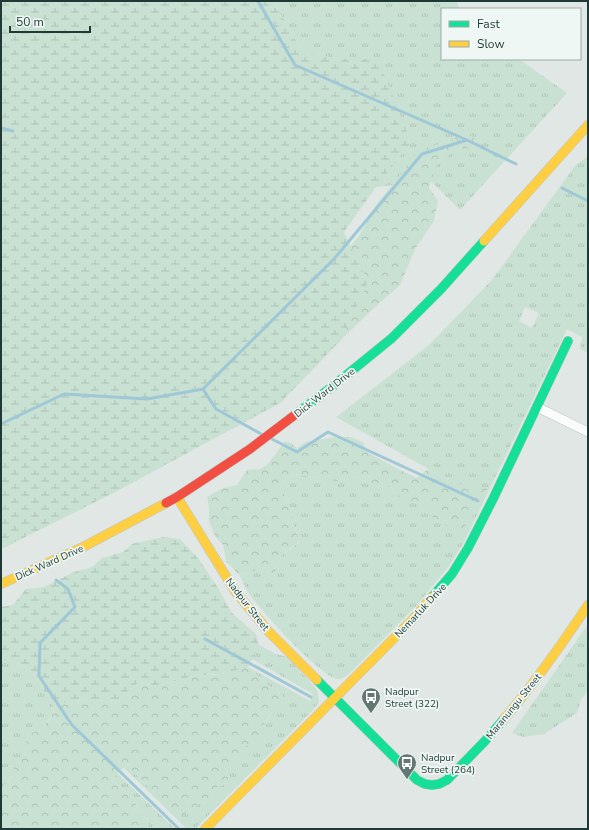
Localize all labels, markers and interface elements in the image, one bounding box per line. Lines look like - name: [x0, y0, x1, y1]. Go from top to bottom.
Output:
- scale bar: [10, 8, 90, 34]
- legend: [441, 8, 581, 60]
- text: 50 m: [16, 14, 44, 30]
- text: Fast: [477, 16, 500, 32]
- text: Slow: [477, 36, 505, 52]
- street label: Dick Ward Drive: [291, 365, 358, 421]
- street label: Dick Ward Drive: [13, 542, 86, 584]
- street label: Nadpur Street: [222, 575, 273, 634]
- street label: Nemarluk Drive: [392, 580, 450, 641]
- street label: Maranungu Street: [483, 670, 545, 743]
- place label: Nadpur Street (322): [385, 685, 439, 711]
- bus stop icon: Nadpur Street (322): [360, 686, 382, 714]
- place label: Nadpur Street (264): [421, 751, 475, 777]
- bus stop icon: Nadpur Street (264): [396, 752, 418, 780]

